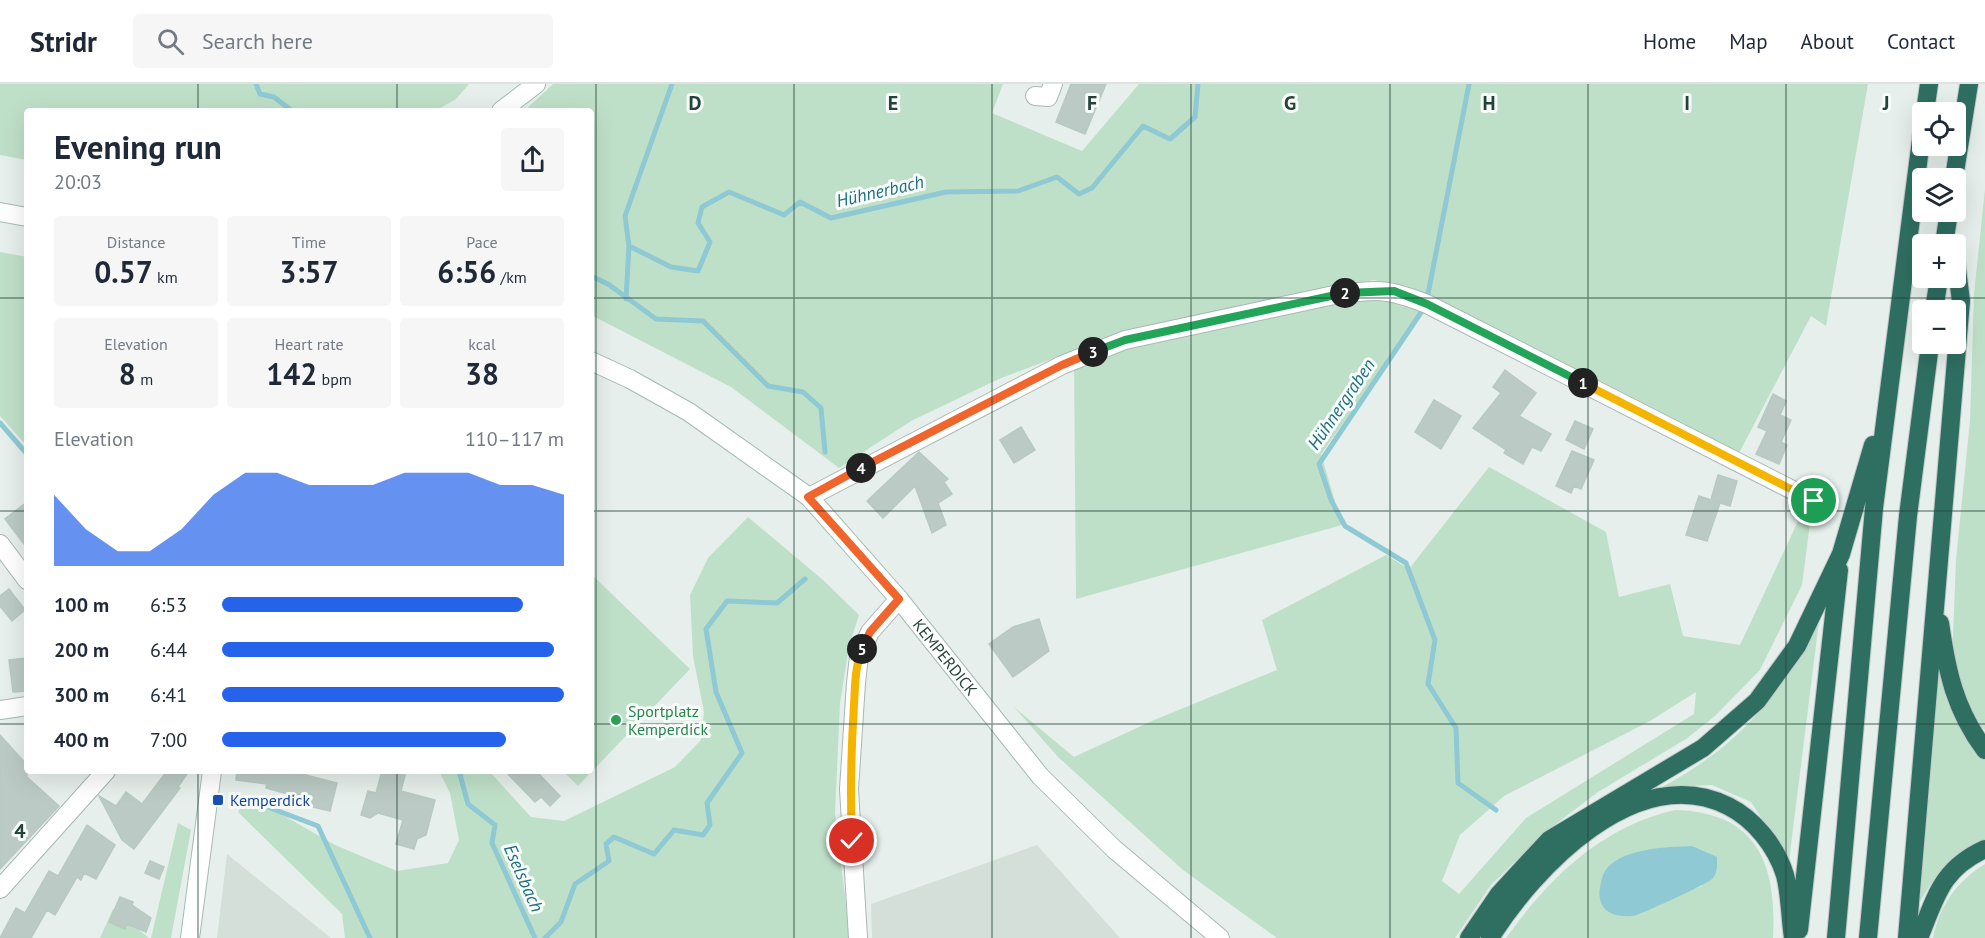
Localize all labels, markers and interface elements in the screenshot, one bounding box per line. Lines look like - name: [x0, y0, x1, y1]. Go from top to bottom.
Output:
- search box: [133, 14, 553, 68]
- text: Stridr: [30, 23, 97, 60]
- icon: search: [154, 25, 187, 58]
- text: Search here: [202, 27, 313, 55]
- text: Home: [1643, 28, 1696, 55]
- text: Map: [1729, 28, 1768, 55]
- text: About: [1801, 28, 1854, 55]
- text: Contact: [1887, 28, 1955, 55]
- text: D: [689, 90, 702, 116]
- text: E: [888, 90, 898, 116]
- text: F: [1087, 90, 1097, 116]
- text: G: [1284, 90, 1296, 116]
- text: H: [1482, 90, 1496, 116]
- text: I: [1684, 90, 1690, 116]
- text: J: [1882, 90, 1889, 116]
- map controls: [1912, 102, 1966, 354]
- button: locate: [1912, 102, 1966, 156]
- text: Evening run: [54, 125, 222, 168]
- button: share: [501, 128, 564, 191]
- button: layers: [1912, 168, 1966, 222]
- text: 20:03: [54, 169, 102, 195]
- water label: Hühnerbach: [834, 170, 926, 212]
- text: Distance: [107, 232, 165, 252]
- text: Time: [292, 232, 326, 252]
- text: Pace: [466, 232, 498, 252]
- button: +: [1912, 234, 1966, 288]
- text: 0.57: [94, 252, 153, 291]
- text: 3:57: [279, 252, 339, 291]
- text: 6:56: [437, 252, 496, 291]
- text: km: [153, 267, 178, 287]
- text: /km: [496, 267, 527, 287]
- pin: 2: [1330, 278, 1360, 308]
- text: 2: [1340, 283, 1350, 303]
- button: −: [1912, 300, 1966, 354]
- text: Elevation: [104, 334, 168, 354]
- text: Heart rate: [274, 334, 344, 354]
- text: kcal: [468, 334, 496, 354]
- pin: 3: [1078, 337, 1108, 367]
- text: 3: [1088, 342, 1098, 362]
- text: 8: [119, 354, 136, 393]
- text: 142: [266, 354, 317, 393]
- text: 38: [465, 354, 499, 393]
- water label: Hühnergraben: [1302, 354, 1380, 454]
- pin: 1: [1568, 368, 1598, 398]
- text: m: [136, 369, 153, 389]
- text: bpm: [317, 369, 352, 389]
- text: 1: [1578, 373, 1588, 393]
- text: Elevation: [54, 426, 134, 452]
- text: 110–117 m: [465, 426, 564, 452]
- pin: 4: [846, 453, 876, 483]
- text: 4: [856, 458, 866, 478]
- pin: [1788, 475, 1839, 526]
- icon: arrive: [1797, 484, 1830, 517]
- text: 100 m: [54, 592, 109, 618]
- text: 6:53: [150, 592, 187, 618]
- street label: KEMPERDICK: [909, 615, 982, 700]
- pin: 5: [847, 634, 877, 664]
- text: 200 m: [54, 637, 109, 663]
- text: 6:44: [150, 637, 187, 663]
- text: 5: [857, 639, 867, 659]
- text: 300 m: [54, 682, 109, 708]
- text: 6:41: [150, 682, 187, 708]
- place label: Sportplatz Kemperdick: [628, 701, 708, 739]
- marker: Sportplatz Kemperdick: [609, 713, 623, 727]
- text: 400 m: [54, 727, 109, 753]
- text: 7:00: [150, 727, 187, 753]
- place label: Kemperdick: [230, 790, 310, 810]
- marker: Kemperdick: [211, 793, 225, 807]
- pin: [826, 815, 877, 866]
- text: 4: [14, 818, 26, 844]
- icon: check: [835, 824, 868, 857]
- water label: Eselsbach: [499, 840, 549, 916]

